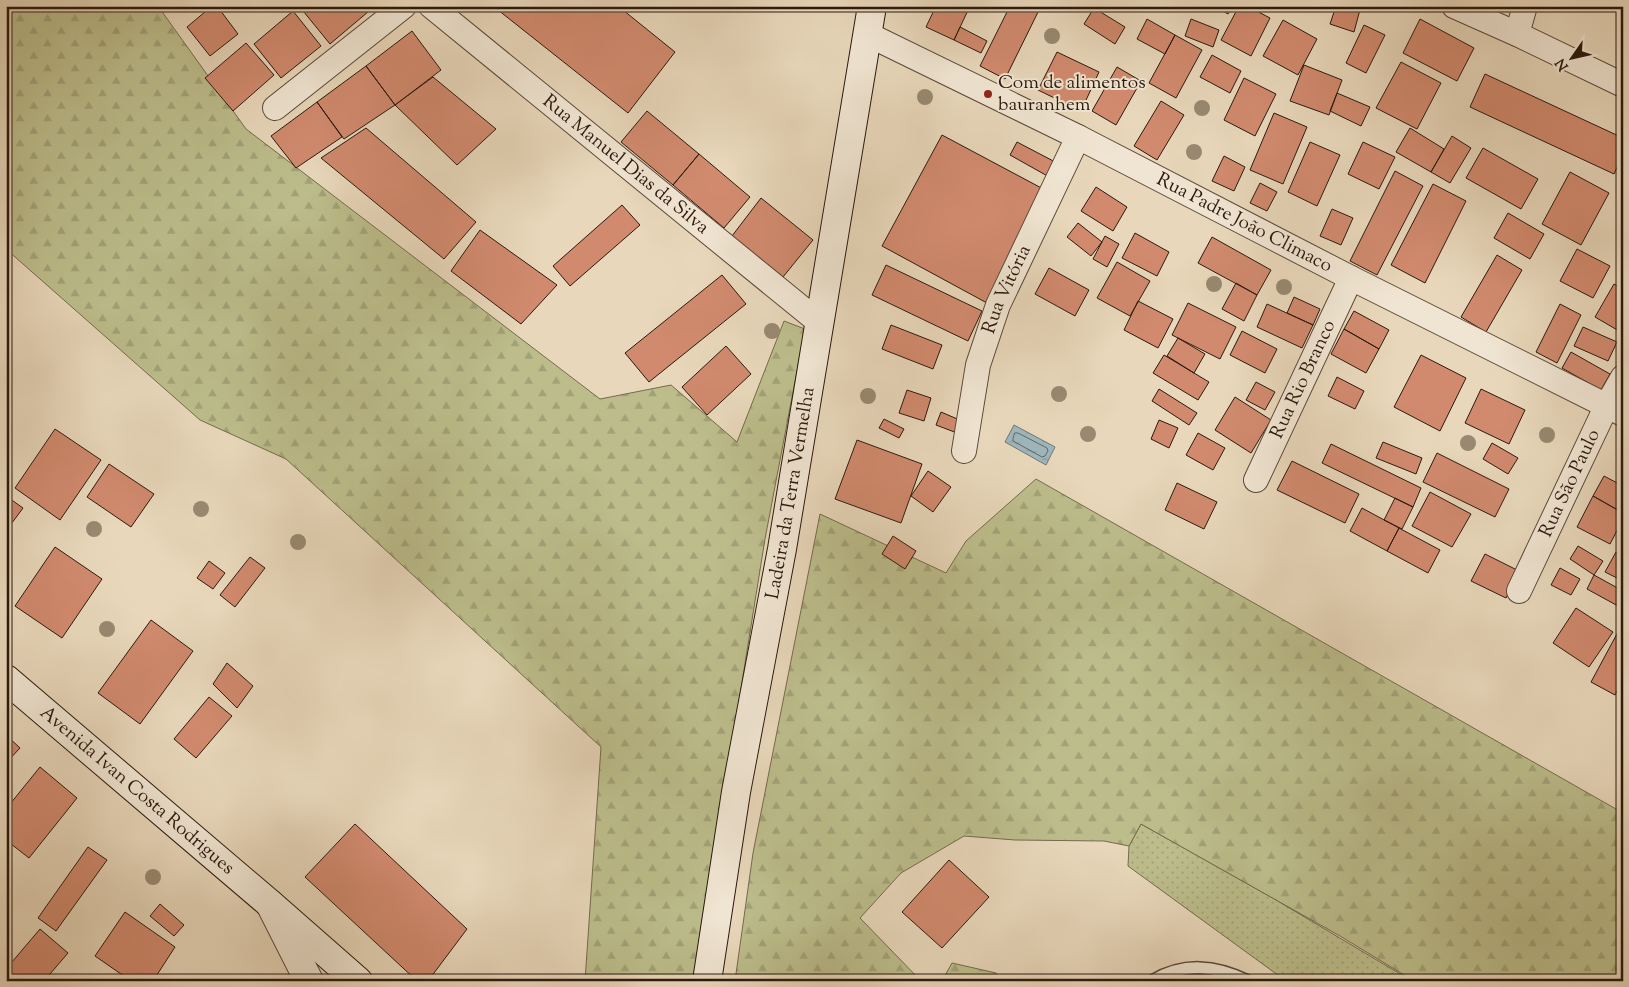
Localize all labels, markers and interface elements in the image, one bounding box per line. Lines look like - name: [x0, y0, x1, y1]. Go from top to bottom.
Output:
- north arrow: [1546, 32, 1596, 82]
- text: N: [1551, 54, 1574, 74]
- place label: Com de alimentos bauranhem: [998, 70, 1146, 119]
- street label: Rua Manuel Dias da Silva: [536, 88, 715, 241]
- marker: Com de alimentos bauranhem: [982, 88, 994, 100]
- street label: Rua Padre João Climaco: [1152, 166, 1337, 280]
- street label: Rua Vitória: [976, 240, 1038, 337]
- street label: Rua Rio Branco: [1264, 316, 1343, 443]
- street label: Ladeira da Terra Vermelha: [759, 385, 822, 602]
- street label: Rua São Paulo: [1533, 425, 1607, 542]
- street label: Avenida Ivan Costa Rodrigues: [34, 700, 240, 881]

